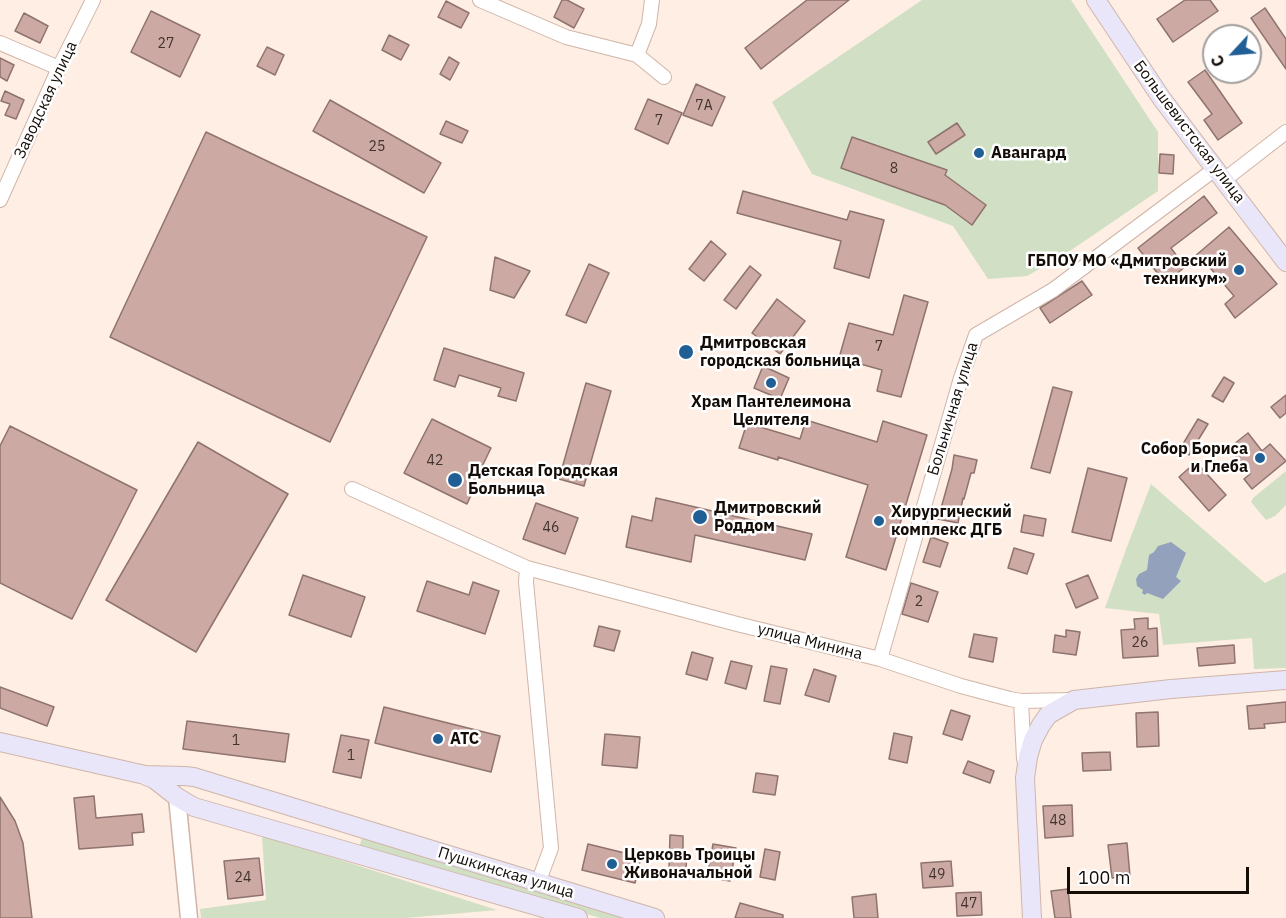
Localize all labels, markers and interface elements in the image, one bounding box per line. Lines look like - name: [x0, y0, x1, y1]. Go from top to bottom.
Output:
- north arrow: [1202, 24, 1262, 84]
- house number: 27: [158, 36, 174, 52]
- street label: Заводская улица: [10, 38, 82, 162]
- text: С: [1206, 52, 1229, 70]
- street label: Большевистская улица: [1129, 57, 1249, 207]
- house number: 7А: [695, 98, 713, 114]
- house number: 7: [655, 113, 663, 129]
- house number: 25: [369, 139, 385, 155]
- place label: Авангард: [991, 143, 1066, 163]
- marker: Авангард: [972, 146, 986, 160]
- house number: 8: [890, 161, 898, 177]
- place label: ГБПОУ МО «Дмитровский техникум»: [1027, 251, 1227, 289]
- marker: ГБПОУ МО «Дмитровский техникум»: [1232, 263, 1246, 277]
- place label: Дмитровская городская больница: [700, 333, 860, 371]
- house number: 7: [875, 339, 883, 355]
- street label: Больничная улица: [924, 340, 982, 478]
- marker: Дмитровская городская больница: [677, 343, 695, 361]
- marker: Храм Пантелеимона Целителя: [764, 376, 778, 390]
- place label: Храм Пантелеимона Целителя: [691, 392, 851, 430]
- place label: Собор Бориса и Глеба: [1141, 439, 1248, 477]
- marker: Собор Бориса и Глеба: [1253, 451, 1267, 465]
- house number: 42: [427, 453, 443, 469]
- place label: Детская Городская Больница: [468, 461, 618, 499]
- marker: Детская Городская Больница: [446, 471, 464, 489]
- place label: Дмитровский Роддом: [714, 498, 822, 536]
- place label: Хирургический комплекс ДГБ: [891, 502, 1012, 540]
- marker: Дмитровский Роддом: [691, 508, 709, 526]
- marker: Хирургический комплекс ДГБ: [872, 514, 886, 528]
- house number: 46: [543, 520, 559, 536]
- house number: 2: [915, 594, 923, 610]
- street label: улица Минина: [756, 620, 864, 664]
- house number: 26: [1132, 635, 1148, 651]
- place label: АТС: [450, 729, 479, 749]
- marker: АТС: [431, 732, 445, 746]
- house number: 1: [232, 733, 240, 749]
- house number: 1: [347, 748, 355, 764]
- house number: 48: [1050, 813, 1066, 829]
- street label: Пушкинская улица: [436, 843, 576, 903]
- place label: Церковь Троицы Живоначальной: [624, 845, 755, 883]
- scale bar: [1070, 855, 1252, 893]
- marker: Церковь Троицы Живоначальной: [605, 857, 619, 871]
- text: 100 m: [1078, 866, 1130, 889]
- house number: 49: [929, 867, 945, 883]
- house number: 24: [235, 870, 251, 886]
- house number: 47: [961, 896, 977, 912]

